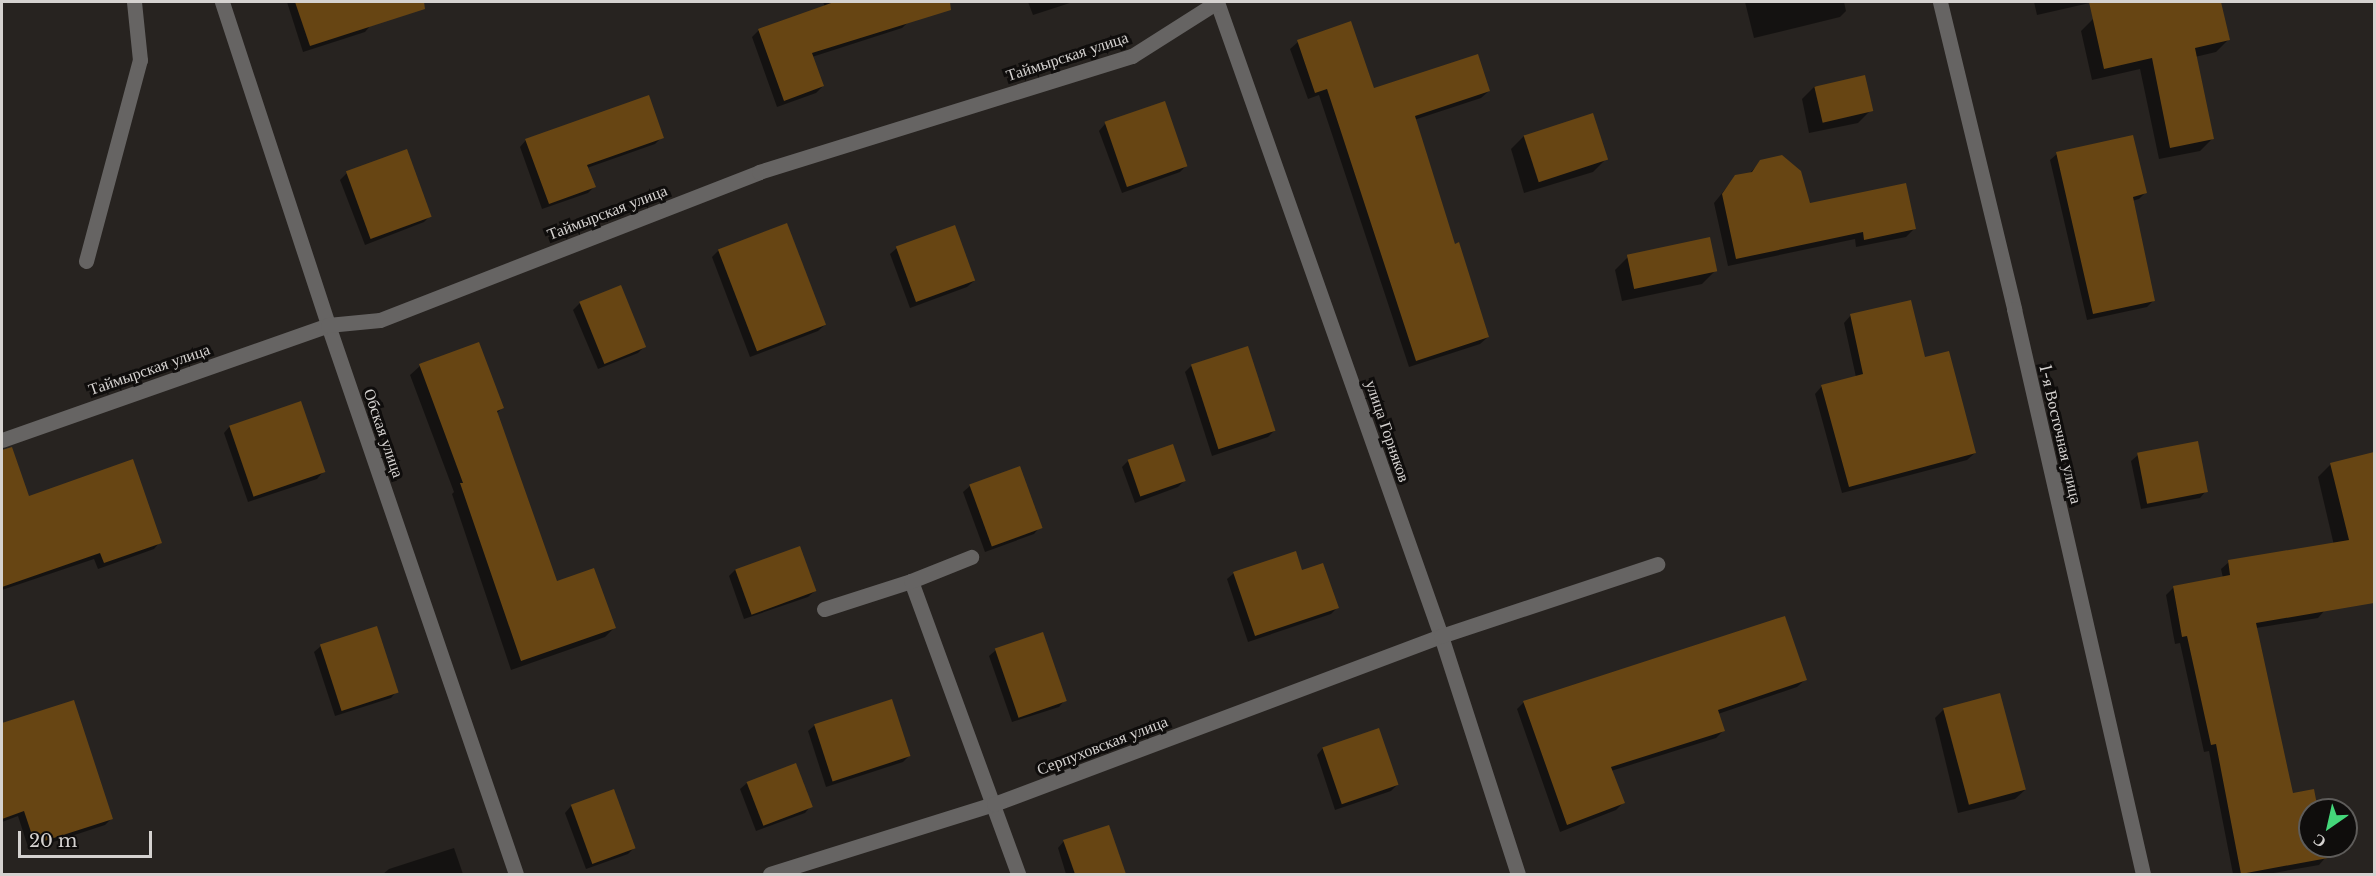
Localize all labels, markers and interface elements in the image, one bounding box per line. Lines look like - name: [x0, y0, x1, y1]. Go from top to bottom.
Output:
- street label: Таймырская улица: [1004, 27, 1130, 85]
- street label: Таймырская улица: [544, 180, 670, 244]
- street label: Таймырская улица: [86, 339, 212, 399]
- street label: 1-я Восточная улица: [2036, 363, 2086, 505]
- street label: улица Горняков: [1362, 378, 1414, 484]
- street label: Обская улица: [360, 386, 408, 480]
- street label: Серпуховская улица: [1034, 711, 1170, 779]
- north arrow: [2298, 798, 2358, 858]
- scale bar: [21, 819, 154, 857]
- text: 20 m: [29, 830, 77, 852]
- text: С: [2309, 830, 2329, 853]

